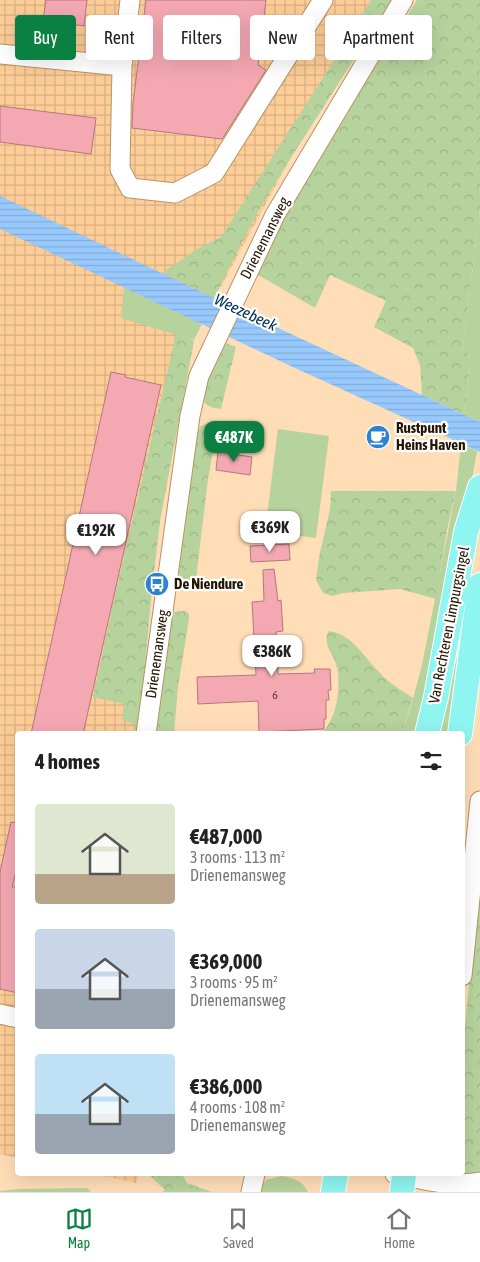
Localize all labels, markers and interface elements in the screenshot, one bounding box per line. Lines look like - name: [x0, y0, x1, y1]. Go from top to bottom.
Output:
- chip: Buy: [15, 15, 76, 60]
- chip: Rent: [86, 15, 153, 60]
- chip: Filters: [163, 15, 240, 60]
- chip: New: [250, 15, 315, 60]
- chip: Apartment: [325, 15, 432, 60]
- street label: Drienemansweg: [237, 194, 293, 282]
- water label: Weezebeek: [212, 290, 281, 335]
- place label: Rustpunt Heins Haven: [396, 419, 465, 453]
- pin: €487K: [199, 420, 269, 463]
- cafe icon: Rustpunt Heins Haven: [365, 424, 391, 450]
- text: €487K: [215, 428, 253, 446]
- pin: €369K: [235, 510, 305, 553]
- pin: €192K: [61, 514, 131, 556]
- text: €369K: [251, 518, 289, 536]
- text: €192K: [77, 521, 115, 539]
- street label: Van Rechteren Limpurgsingel: [425, 545, 472, 705]
- bus stop icon: De Niendure: [144, 571, 170, 597]
- place label: De Niendure: [174, 575, 243, 592]
- street label: Drienemansweg: [142, 608, 171, 699]
- pin: €386K: [237, 634, 307, 677]
- text: €386K: [253, 642, 291, 660]
- house number: 6: [272, 688, 278, 702]
- icon: filters: [417, 747, 445, 775]
- text: 4 homes: [35, 749, 100, 773]
- icon: home: [75, 824, 135, 884]
- text: €487,000: [190, 824, 262, 848]
- text: 3 rooms · 113 m²: [190, 848, 285, 866]
- text: Drienemansweg: [190, 866, 286, 884]
- icon: home: [75, 949, 135, 1009]
- text: €369,000: [190, 949, 262, 973]
- text: 3 rooms · 95 m²: [190, 973, 278, 991]
- text: Drienemansweg: [190, 991, 286, 1009]
- icon: home: [75, 1074, 135, 1134]
- text: €386,000: [190, 1074, 262, 1098]
- text: 4 rooms · 108 m²: [190, 1098, 285, 1116]
- text: Drienemansweg: [190, 1116, 286, 1134]
- tab: Map: [65, 1205, 93, 1251]
- tab: Saved: [223, 1205, 254, 1251]
- tab: Home: [384, 1205, 415, 1251]

